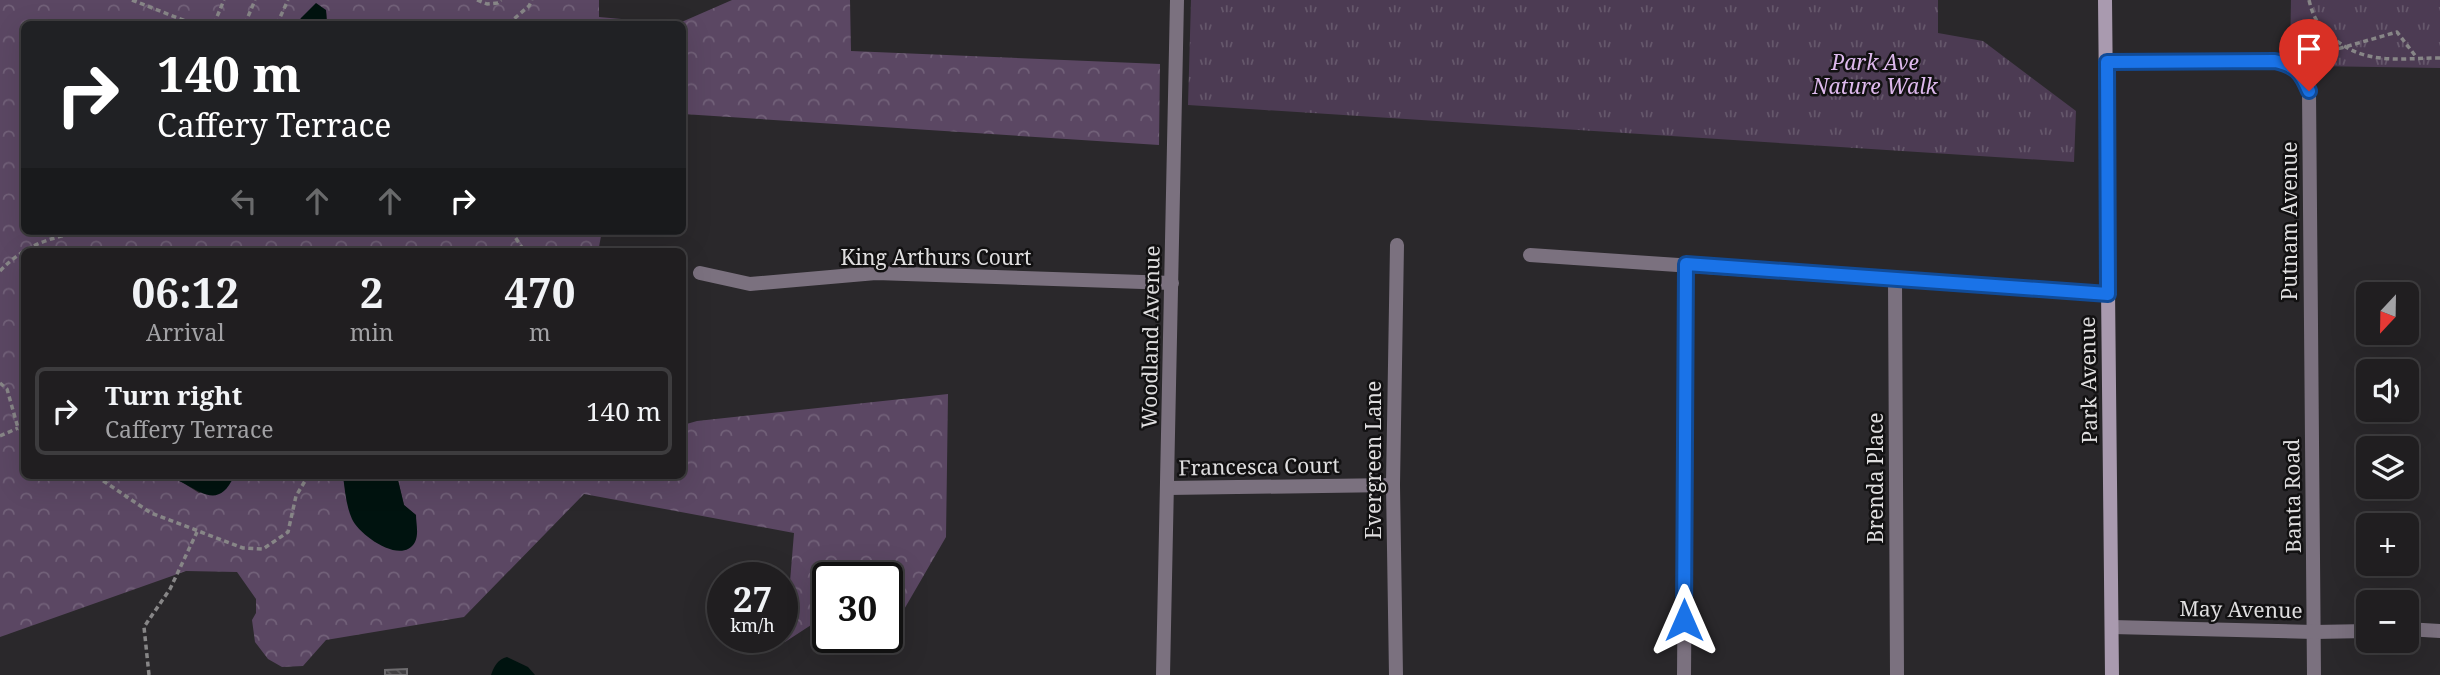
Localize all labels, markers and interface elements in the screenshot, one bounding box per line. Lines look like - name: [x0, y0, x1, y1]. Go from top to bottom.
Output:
- pin: [2279, 19, 2339, 91]
- icon: arrive: [2290, 30, 2328, 68]
- text: 140 m: [157, 40, 301, 106]
- park label: Park Ave Nature Walk: [1811, 48, 1939, 100]
- icon: right: [42, 49, 133, 140]
- text: Caffery Terrace: [157, 103, 391, 146]
- street label: Putnam Avenue: [2275, 141, 2303, 301]
- icon: left: [225, 182, 263, 220]
- icon: ahead: [298, 182, 336, 220]
- icon: ahead: [371, 182, 409, 220]
- icon: right: [444, 182, 482, 220]
- street label: King Arthurs Court: [841, 243, 1031, 271]
- street label: Woodland Avenue: [1134, 245, 1166, 429]
- text: 06:12: [132, 263, 239, 320]
- text: 2: [360, 263, 384, 320]
- text: 470: [504, 263, 575, 320]
- north arrow: [2356, 282, 2418, 345]
- map controls: [2356, 282, 2419, 653]
- text: Arrival: [146, 316, 225, 348]
- text: min: [350, 316, 394, 348]
- text: m: [529, 316, 551, 348]
- street label: Park Avenue: [2073, 316, 2103, 444]
- button: sound: [2356, 359, 2419, 422]
- text: Turn right: [105, 377, 242, 413]
- street label: Evergreen Lane: [1359, 381, 1387, 539]
- icon: right: [46, 392, 84, 430]
- text: 140 m: [586, 393, 661, 429]
- street label: Brenda Place: [1861, 412, 1889, 544]
- text: Caffery Terrace: [105, 413, 274, 445]
- button: layers: [2356, 436, 2419, 499]
- street label: Banta Road: [2277, 438, 2307, 553]
- street label: Francesca Court: [1178, 451, 1340, 481]
- button: +: [2356, 513, 2419, 576]
- speed limit sign: 30: [812, 562, 903, 653]
- text: 27: [733, 575, 772, 622]
- position arrow: [1647, 583, 1721, 657]
- button: −: [2356, 590, 2419, 653]
- street label: May Avenue: [2179, 594, 2303, 624]
- text: km/h: [730, 613, 775, 637]

